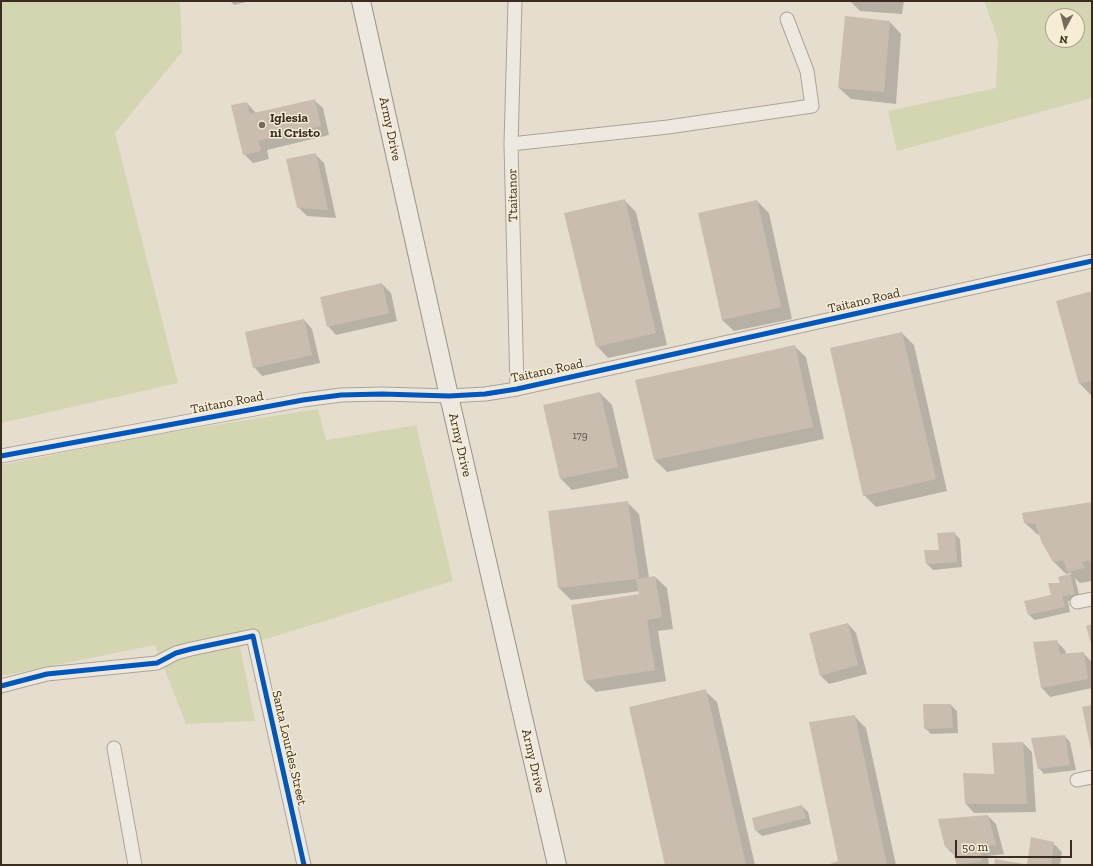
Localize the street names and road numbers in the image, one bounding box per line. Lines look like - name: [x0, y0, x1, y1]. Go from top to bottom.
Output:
- street label: Army Drive: [376, 96, 404, 162]
- street label: Ttaitanor: [505, 168, 521, 222]
- street label: Taitano Road: [826, 285, 902, 317]
- street label: Taitano Road: [509, 356, 585, 386]
- street label: Taitano Road: [189, 388, 265, 418]
- street label: Army Drive: [445, 412, 475, 478]
- street label: Santa Lourdes Street: [268, 689, 310, 807]
- street label: Army Drive: [518, 728, 548, 794]

